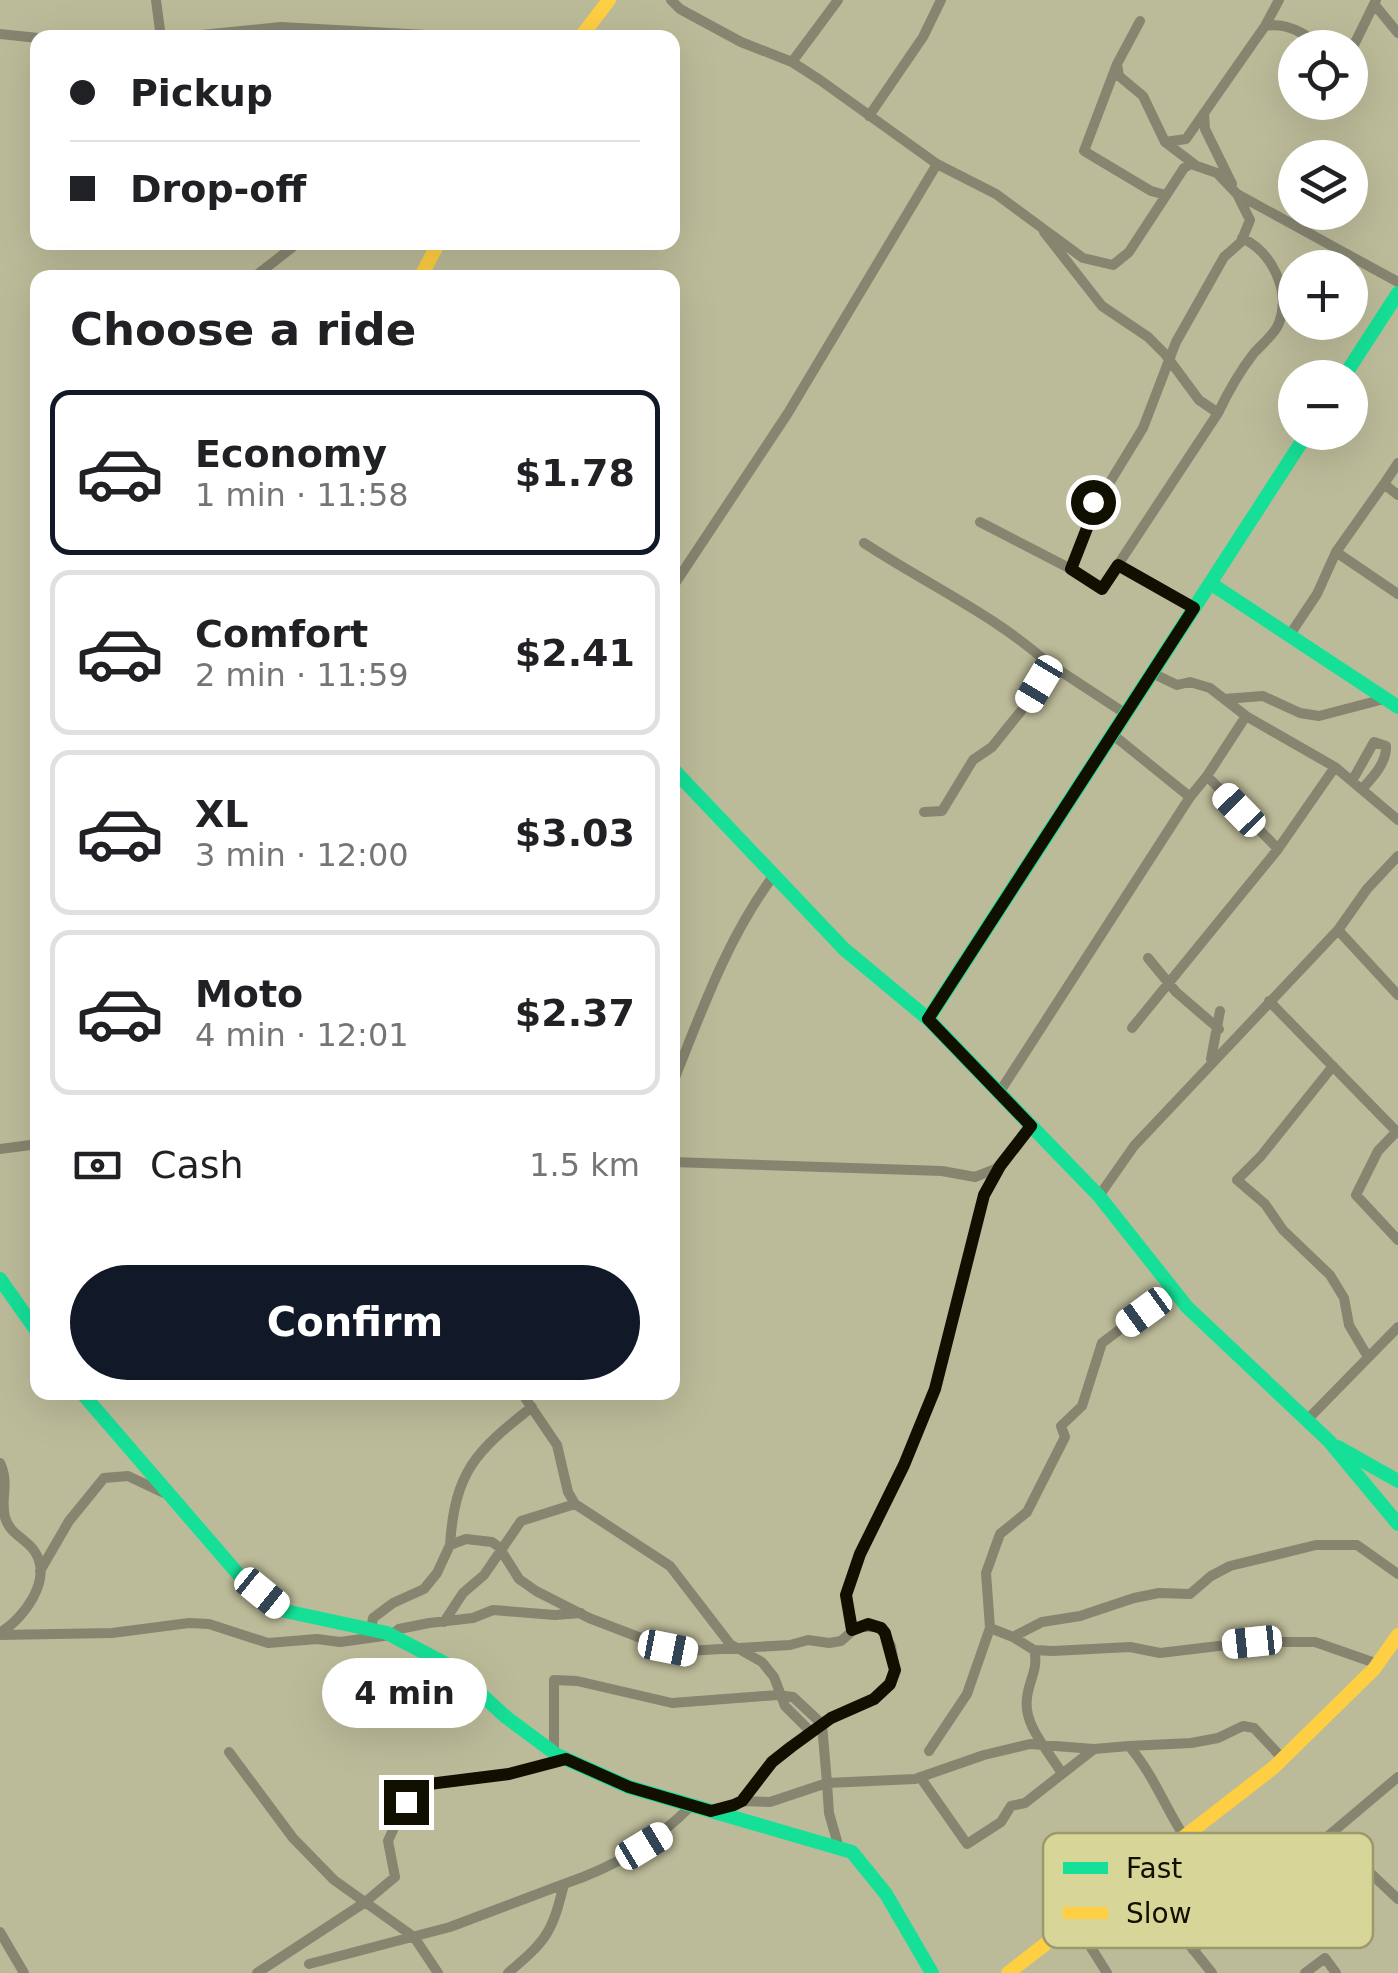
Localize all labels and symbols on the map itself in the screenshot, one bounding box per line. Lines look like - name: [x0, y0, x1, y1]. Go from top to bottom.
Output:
- route start: [1071, 480, 1116, 525]
- car: [1011, 651, 1067, 717]
- car: [1207, 778, 1271, 842]
- car: [1111, 1282, 1177, 1342]
- car: [229, 1562, 295, 1624]
- car: [1221, 1624, 1283, 1660]
- car: [636, 1628, 700, 1668]
- callout: 4 min: [324, 1657, 488, 1727]
- route end: [384, 1780, 429, 1825]
- car: [611, 1818, 677, 1874]
- legend: [1043, 1833, 1373, 1948]
- text: Fast: [1126, 1852, 1182, 1885]
- text: Slow: [1126, 1897, 1192, 1930]

